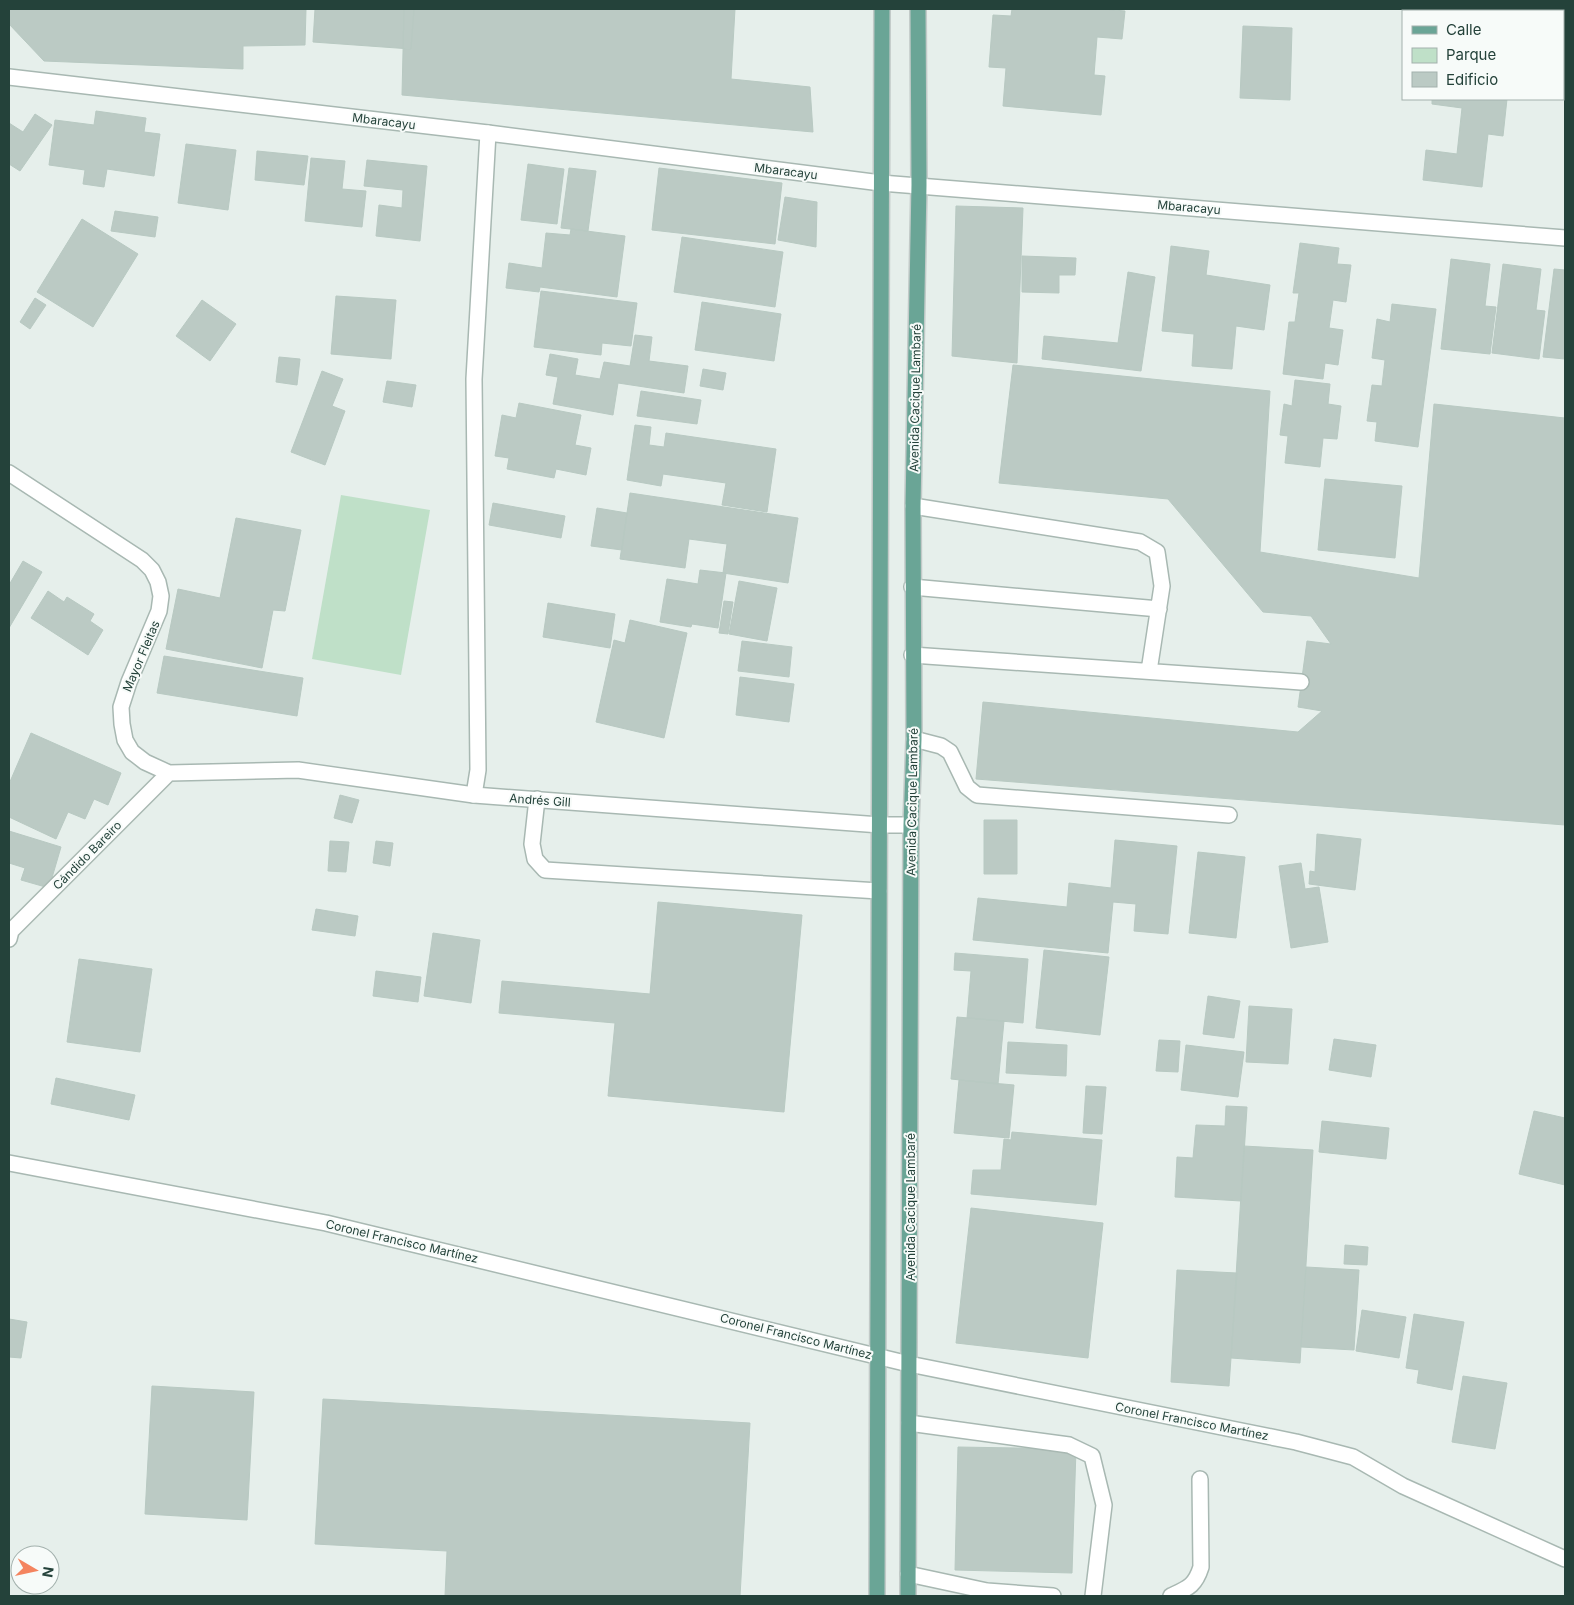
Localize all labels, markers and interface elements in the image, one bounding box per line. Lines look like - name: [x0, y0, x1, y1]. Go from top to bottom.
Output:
- legend: [1402, 10, 1564, 100]
- text: Calle: [1446, 20, 1481, 39]
- text: Parque: [1446, 45, 1496, 64]
- text: Edificio: [1446, 70, 1498, 89]
- street label: Mbaracayu: [351, 110, 417, 132]
- street label: Mbaracayu: [753, 160, 819, 182]
- street label: Mbaracayu: [1157, 197, 1221, 217]
- street label: Avenida Cacique Lambaré: [906, 324, 924, 472]
- street label: Mayor Fleitas: [119, 618, 163, 694]
- street label: Avenida Cacique Lambaré: [903, 728, 921, 876]
- street label: Andrés Gill: [509, 790, 571, 810]
- street label: Cándido Bareiro: [49, 817, 125, 893]
- street label: Avenida Cacique Lambaré: [903, 1133, 918, 1281]
- street label: Coronel Francisco Martínez: [324, 1216, 480, 1266]
- street label: Coronel Francisco Martínez: [718, 1310, 874, 1362]
- street label: Coronel Francisco Martínez: [1114, 1399, 1270, 1443]
- north arrow: [10, 1545, 60, 1595]
- text: N: [39, 1566, 58, 1579]

